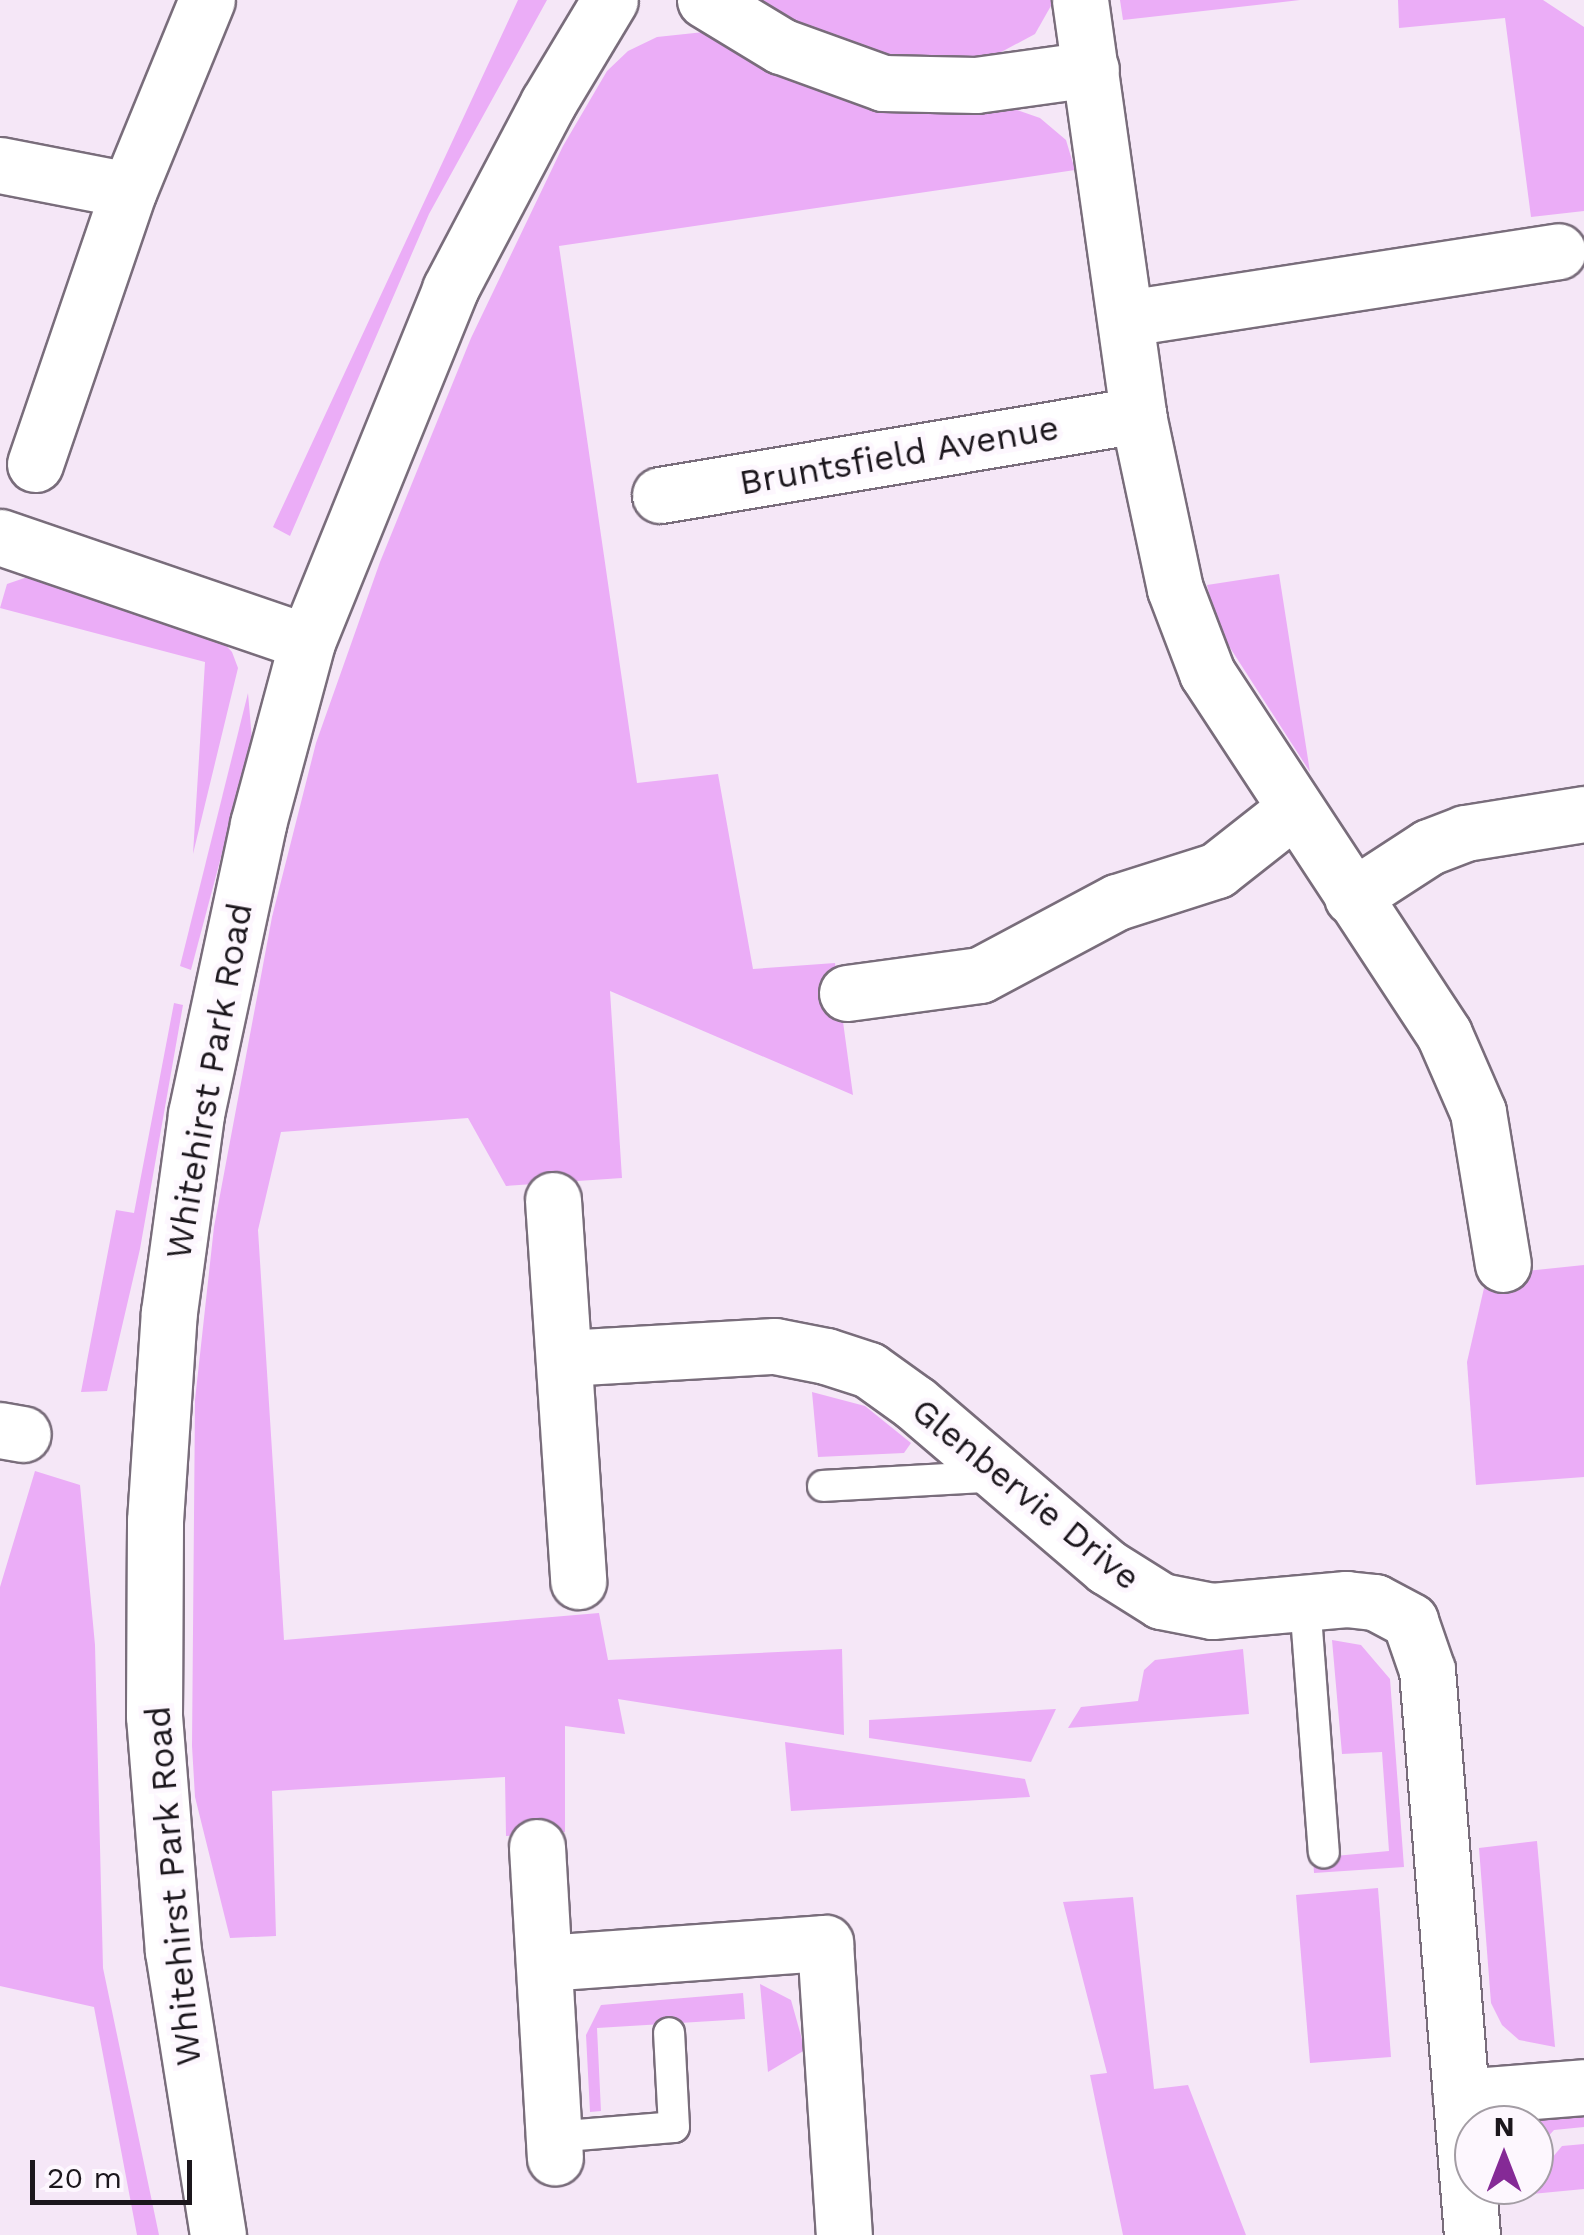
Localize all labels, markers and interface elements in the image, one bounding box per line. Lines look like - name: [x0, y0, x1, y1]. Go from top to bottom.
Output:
- street label: Bruntsfield Avenue: [735, 406, 1063, 504]
- street label: Whitehirst Park Road: [157, 899, 261, 1263]
- street label: Glenbervie Drive: [904, 1389, 1148, 1599]
- street label: Whitehirst Park Road: [136, 1704, 210, 2068]
- north arrow: [1454, 2105, 1554, 2205]
- text: N: [1494, 2110, 1514, 2143]
- scale bar: [35, 2140, 198, 2202]
- text: 20 m: [47, 2160, 122, 2195]

